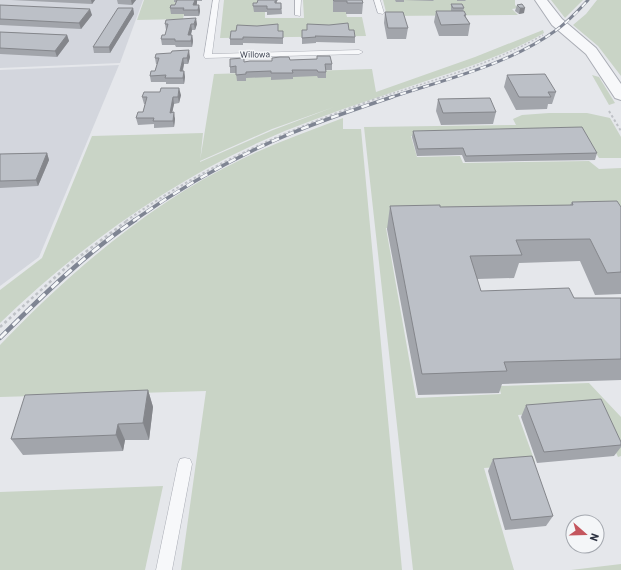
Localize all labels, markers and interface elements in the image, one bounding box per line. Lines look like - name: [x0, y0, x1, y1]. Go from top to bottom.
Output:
- street label: Willowa: [240, 48, 270, 60]
- north arrow: [565, 514, 605, 554]
- text: N: [588, 532, 602, 543]

